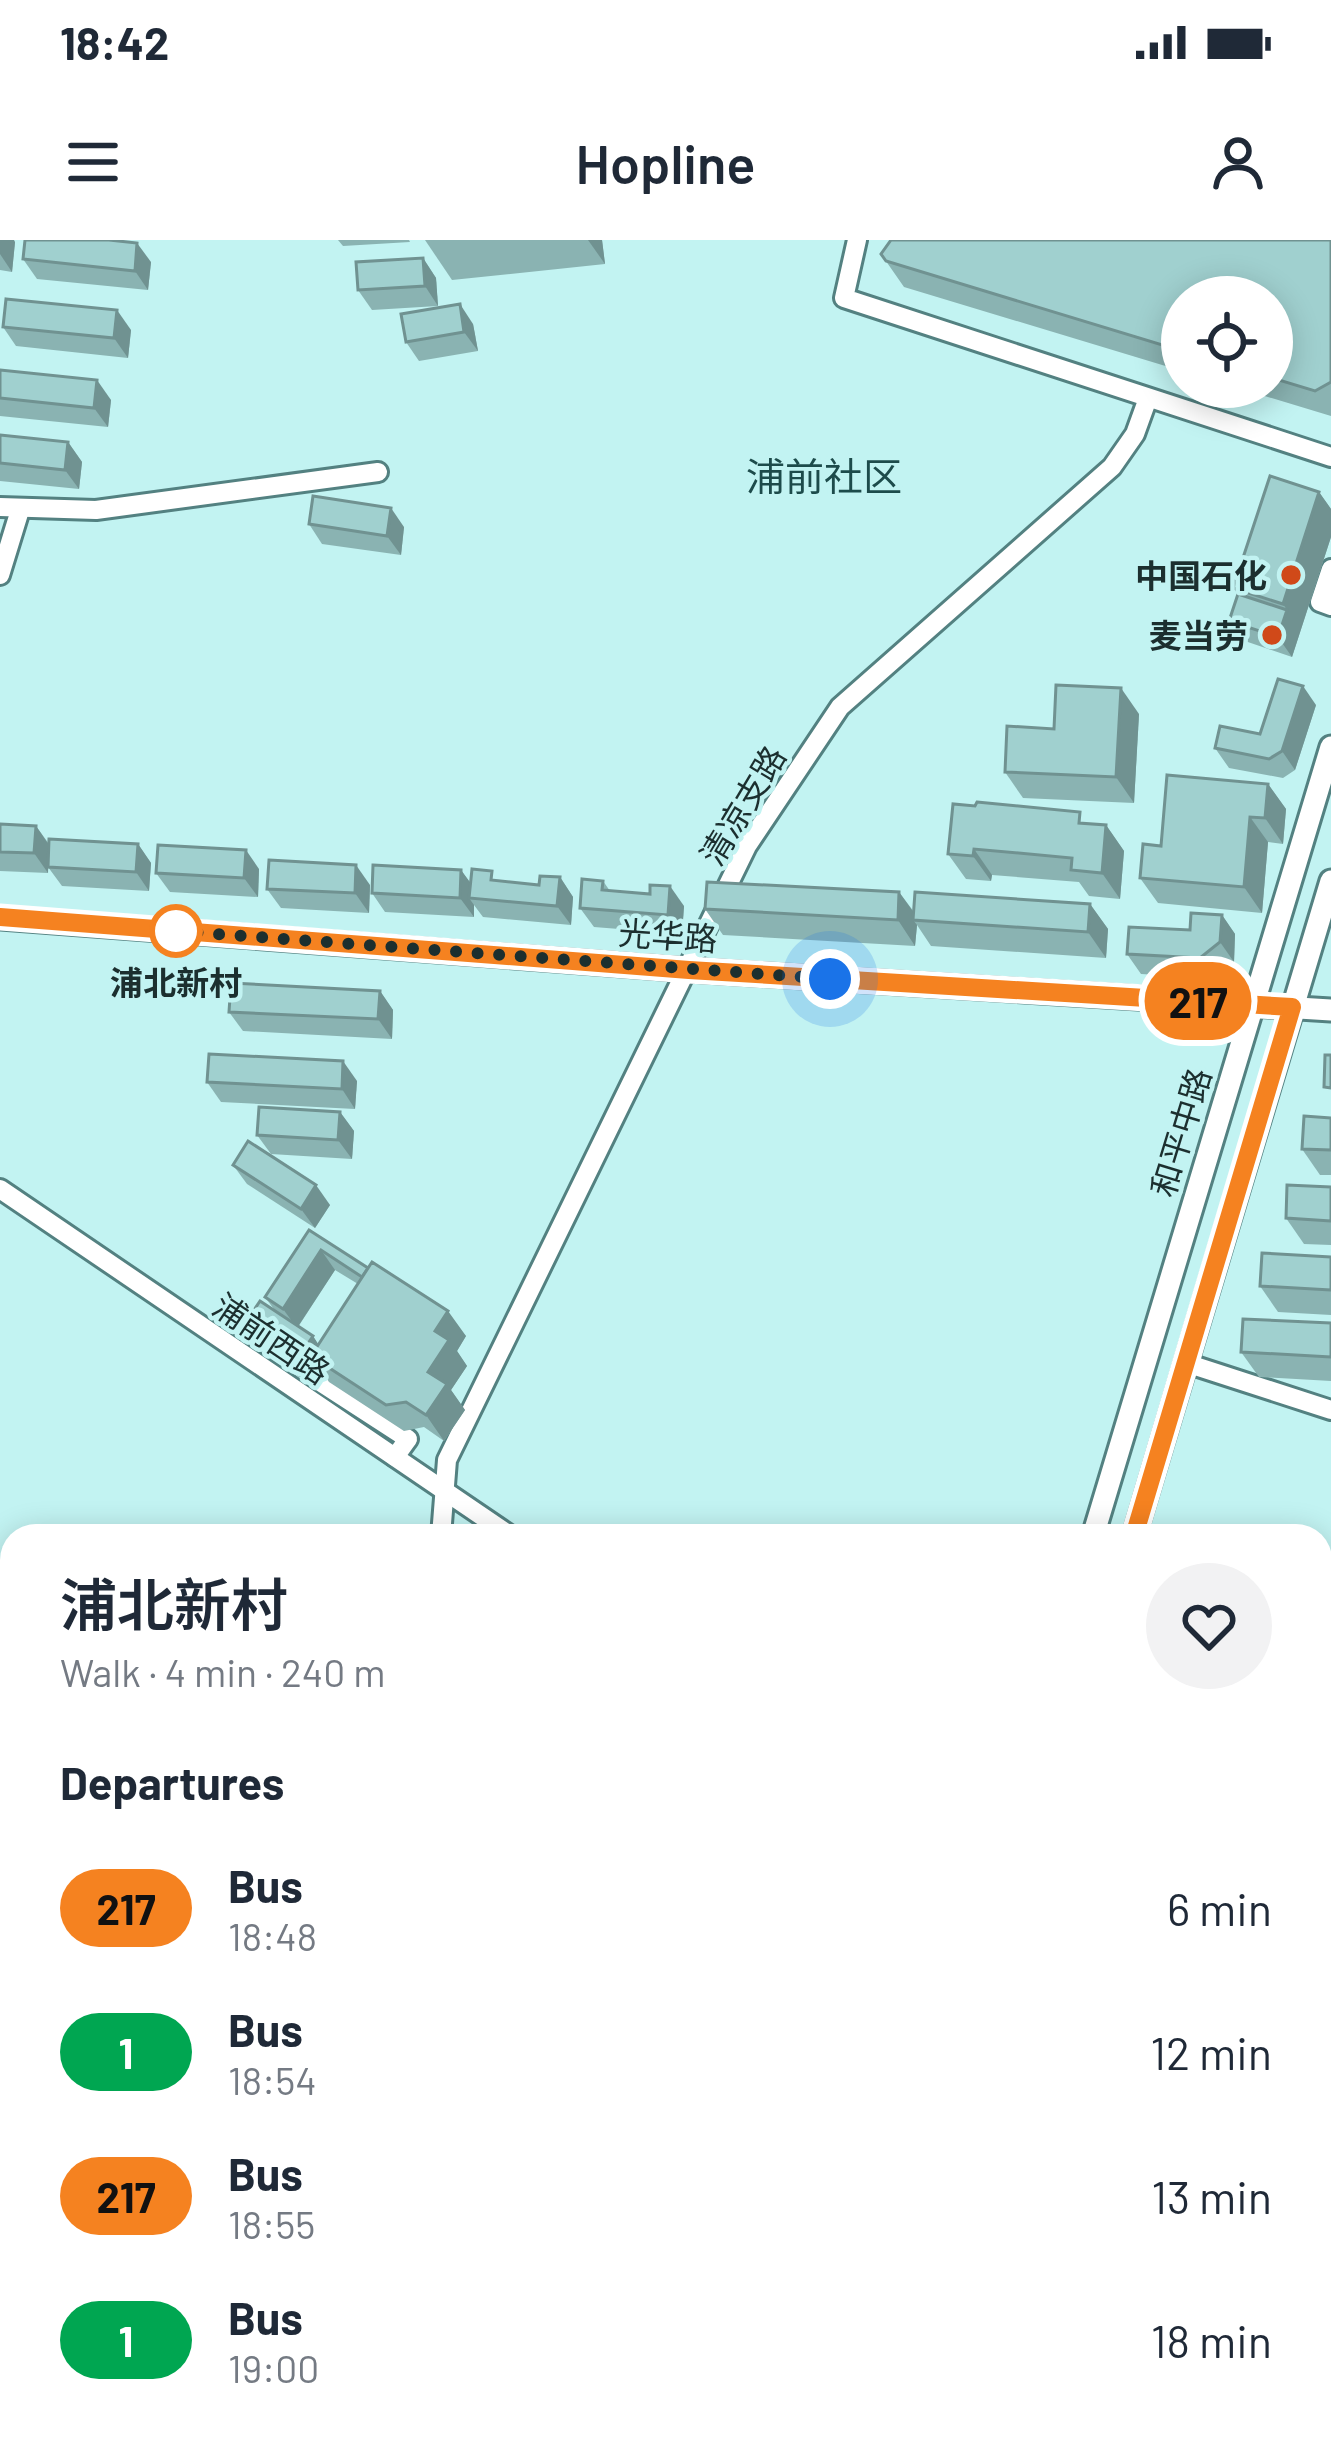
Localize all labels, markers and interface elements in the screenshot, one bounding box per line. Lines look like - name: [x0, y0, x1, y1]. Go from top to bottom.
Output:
- text: 18:42: [60, 15, 169, 69]
- icon: menu: [60, 129, 126, 195]
- icon: person: [1205, 129, 1271, 195]
- text: Hopline: [576, 130, 755, 195]
- map controls: [1161, 276, 1293, 408]
- button: locate: [1161, 276, 1293, 408]
- district label: 浦前社区: [746, 452, 902, 499]
- place label: 中国石化: [1135, 555, 1267, 595]
- marker: 中国石化: [1278, 562, 1304, 588]
- place label: 麦当劳: [1149, 615, 1248, 655]
- marker: 麦当劳: [1259, 622, 1285, 648]
- street label: 清凉支路: [691, 738, 793, 872]
- marker: 浦北新村: [151, 906, 201, 956]
- street label: 光华路: [617, 912, 719, 958]
- your location: [800, 949, 860, 1009]
- place label: 浦北新村: [110, 962, 242, 1002]
- line badge: 217: [1129, 962, 1267, 1040]
- text: 217: [1169, 976, 1227, 1026]
- street label: 和平中路: [1142, 1063, 1218, 1201]
- street label: 浦前西路: [206, 1285, 338, 1391]
- button: heart: [1146, 1563, 1272, 1689]
- text: 浦北新村: [60, 1569, 288, 1637]
- text: Walk · 4 min · 240 m: [60, 1648, 385, 1695]
- text: Departures: [60, 1755, 284, 1809]
- text: Bus: [228, 1858, 303, 1912]
- text: 6 min: [1167, 1881, 1272, 1935]
- text: 217: [97, 1883, 155, 1933]
- text: 18:48: [228, 1912, 317, 1959]
- text: Bus: [228, 2002, 303, 2056]
- text: 12 min: [1150, 2025, 1272, 2079]
- text: 1: [119, 2027, 133, 2077]
- text: 18:54: [228, 2056, 317, 2103]
- text: Bus: [228, 2146, 303, 2200]
- text: 13 min: [1151, 2169, 1272, 2223]
- text: 217: [97, 2171, 155, 2221]
- text: 18:55: [228, 2200, 315, 2247]
- text: Bus: [228, 2290, 303, 2344]
- text: 18 min: [1151, 2313, 1272, 2367]
- text: 1: [119, 2315, 133, 2365]
- text: 19:00: [228, 2344, 319, 2391]

